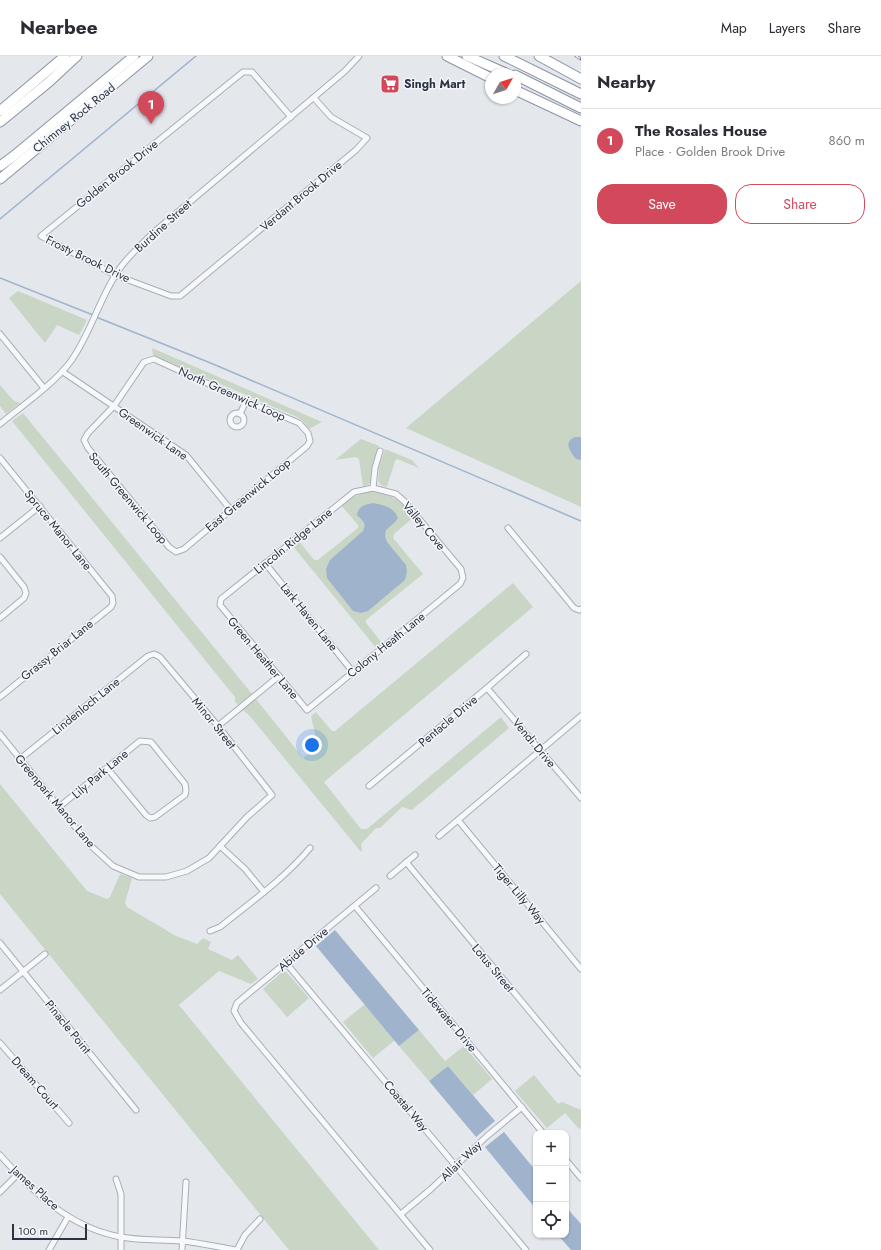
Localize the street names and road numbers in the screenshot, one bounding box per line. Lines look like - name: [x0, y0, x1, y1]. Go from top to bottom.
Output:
- street label: Chimney Rock Road: [29, 79, 119, 157]
- street label: Golden Brook Drive: [72, 135, 162, 213]
- street label: Verdant Brook Drive: [256, 156, 346, 236]
- street label: Burdine Street: [130, 195, 196, 257]
- street label: Frosty Brook Drive: [43, 231, 133, 287]
- street label: North Greenwick Loop: [175, 362, 289, 426]
- street label: Greenwick Lane: [115, 403, 191, 465]
- street label: South Greenwick Loop: [84, 448, 172, 548]
- street label: East Greenwick Loop: [201, 454, 295, 536]
- street label: Spruce Manor Lane: [20, 486, 96, 574]
- street label: Valley Cove: [398, 498, 450, 554]
- street label: Lincoln Ridge Lane: [250, 504, 336, 578]
- street label: Lark Haven Lane: [276, 579, 342, 655]
- street label: Colony Heath Lane: [343, 608, 429, 682]
- street label: Green Heather Lane: [223, 613, 303, 703]
- street label: Grassy Briar Lane: [17, 615, 97, 685]
- street label: Lindenloch Lane: [48, 673, 124, 739]
- street label: Pentacle Drive: [415, 691, 481, 751]
- street label: Minor Street: [187, 693, 241, 753]
- street label: Vendi Drive: [508, 714, 560, 772]
- street label: Lily Park Lane: [68, 745, 132, 803]
- street label: Greenpark Manor Lane: [10, 750, 100, 852]
- street label: Tiger Lilly Way: [488, 860, 550, 929]
- street label: Abide Drive: [274, 922, 332, 976]
- street label: Lotus Street: [467, 940, 519, 996]
- street label: Tidewater Drive: [417, 984, 481, 1056]
- street label: Pinacle Point: [41, 996, 96, 1058]
- street label: Dream Court: [7, 1053, 63, 1114]
- street label: Coastal Way: [379, 1076, 433, 1136]
- street label: Allair Way: [436, 1136, 486, 1185]
- street label: James Place: [5, 1160, 63, 1215]

